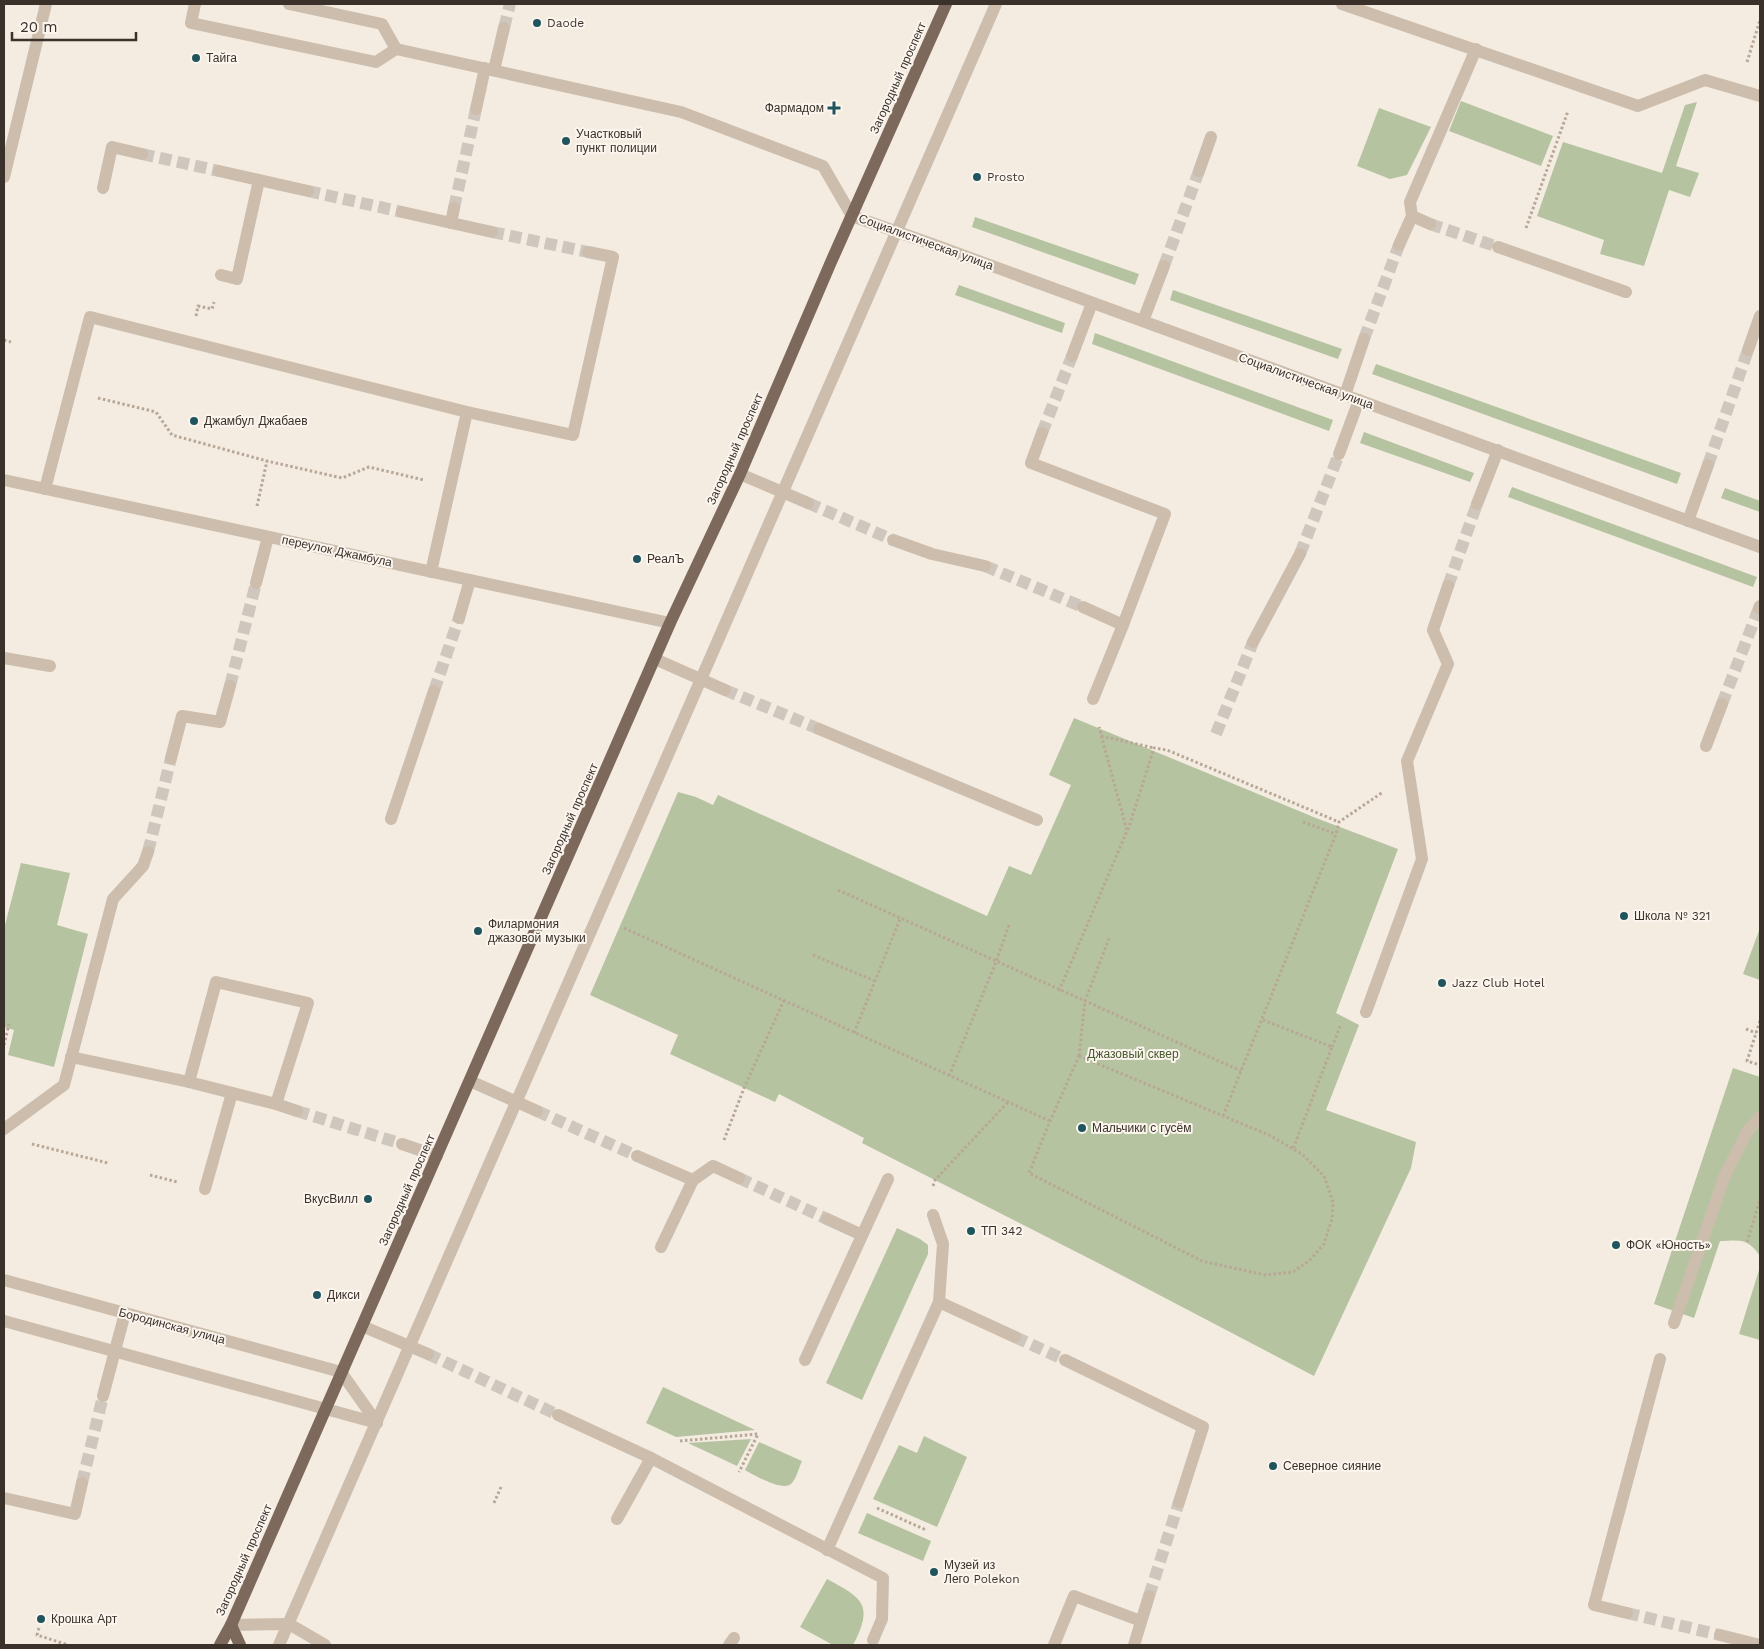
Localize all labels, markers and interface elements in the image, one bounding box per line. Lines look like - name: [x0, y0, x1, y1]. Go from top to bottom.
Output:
- scale bar: [12, 10, 136, 42]
- place label: Daode: [547, 16, 584, 30]
- marker: Daode: [531, 17, 543, 29]
- text: 20 m: [20, 18, 58, 36]
- street label: Загородный проспект: [867, 20, 929, 136]
- place label: Тайга: [206, 51, 237, 65]
- marker: Тайга: [190, 52, 202, 64]
- place label: Фармадом: [765, 101, 824, 115]
- marker: Фармадом: [828, 102, 840, 114]
- place label: Участковый пункт полиции: [576, 127, 657, 155]
- marker: Участковый пункт полиции: [560, 135, 572, 147]
- place label: Prosto: [987, 170, 1025, 184]
- marker: Prosto: [971, 171, 983, 183]
- street label: Социалистическая улица: [857, 211, 996, 273]
- street label: Социалистическая улица: [1237, 350, 1376, 412]
- street label: Загородный проспект: [704, 391, 766, 507]
- place label: Джамбул Джабаев: [204, 414, 308, 428]
- marker: Джамбул Джабаев: [188, 415, 200, 427]
- street label: переулок Джамбула: [281, 532, 394, 570]
- place label: РеалЪ: [647, 552, 684, 566]
- marker: РеалЪ: [631, 553, 643, 565]
- street label: Загородный проспект: [539, 761, 601, 877]
- place label: Школа № 321: [1634, 909, 1710, 923]
- marker: Школа № 321: [1618, 910, 1630, 922]
- place label: Филармония джазовой музыки: [488, 917, 586, 945]
- marker: Филармония джазовой музыки: [472, 925, 484, 937]
- place label: Jazz Club Hotel: [1452, 976, 1545, 990]
- marker: Jazz Club Hotel: [1436, 977, 1448, 989]
- park label: Джазовый сквер: [1087, 1047, 1179, 1061]
- place label: Мальчики с гусём: [1092, 1121, 1192, 1135]
- marker: Мальчики с гусём: [1076, 1122, 1088, 1134]
- street label: Загородный проспект: [376, 1132, 438, 1248]
- place label: ВкусВилл: [304, 1192, 358, 1206]
- marker: ВкусВилл: [362, 1193, 374, 1205]
- place label: ТП 342: [981, 1224, 1022, 1238]
- marker: ТП 342: [965, 1225, 977, 1237]
- place label: ФОК «Юность»: [1626, 1238, 1711, 1252]
- marker: ФОК «Юность»: [1610, 1239, 1622, 1251]
- place label: Дикси: [327, 1288, 360, 1302]
- marker: Дикси: [311, 1289, 323, 1301]
- street label: Бородинская улица: [117, 1305, 227, 1347]
- place label: Северное сияние: [1283, 1459, 1382, 1473]
- marker: Северное сияние: [1267, 1460, 1279, 1472]
- street label: Загородный проспект: [213, 1502, 275, 1618]
- place label: Музей из Лего Polekon: [944, 1558, 1020, 1586]
- marker: Музей из Лего Polekon: [928, 1566, 940, 1578]
- place label: Крошка Арт: [51, 1612, 118, 1626]
- marker: Крошка Арт: [35, 1613, 47, 1625]

